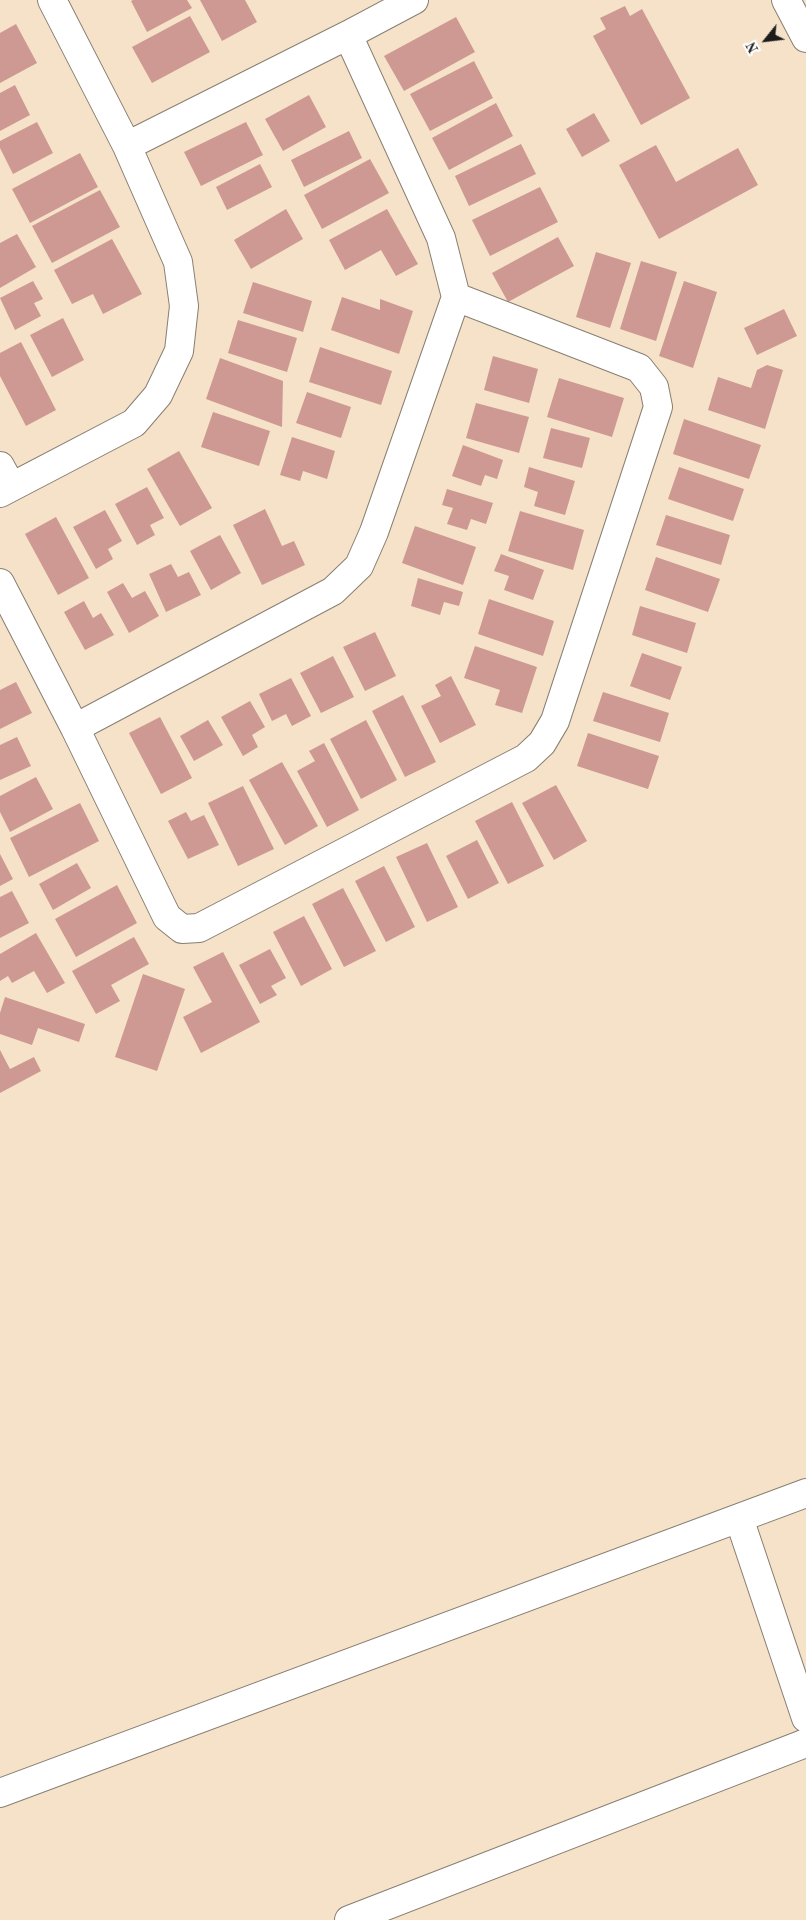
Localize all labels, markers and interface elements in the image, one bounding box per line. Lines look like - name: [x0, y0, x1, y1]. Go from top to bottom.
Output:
- north arrow: [741, 15, 791, 65]
- text: N: [744, 39, 762, 55]

